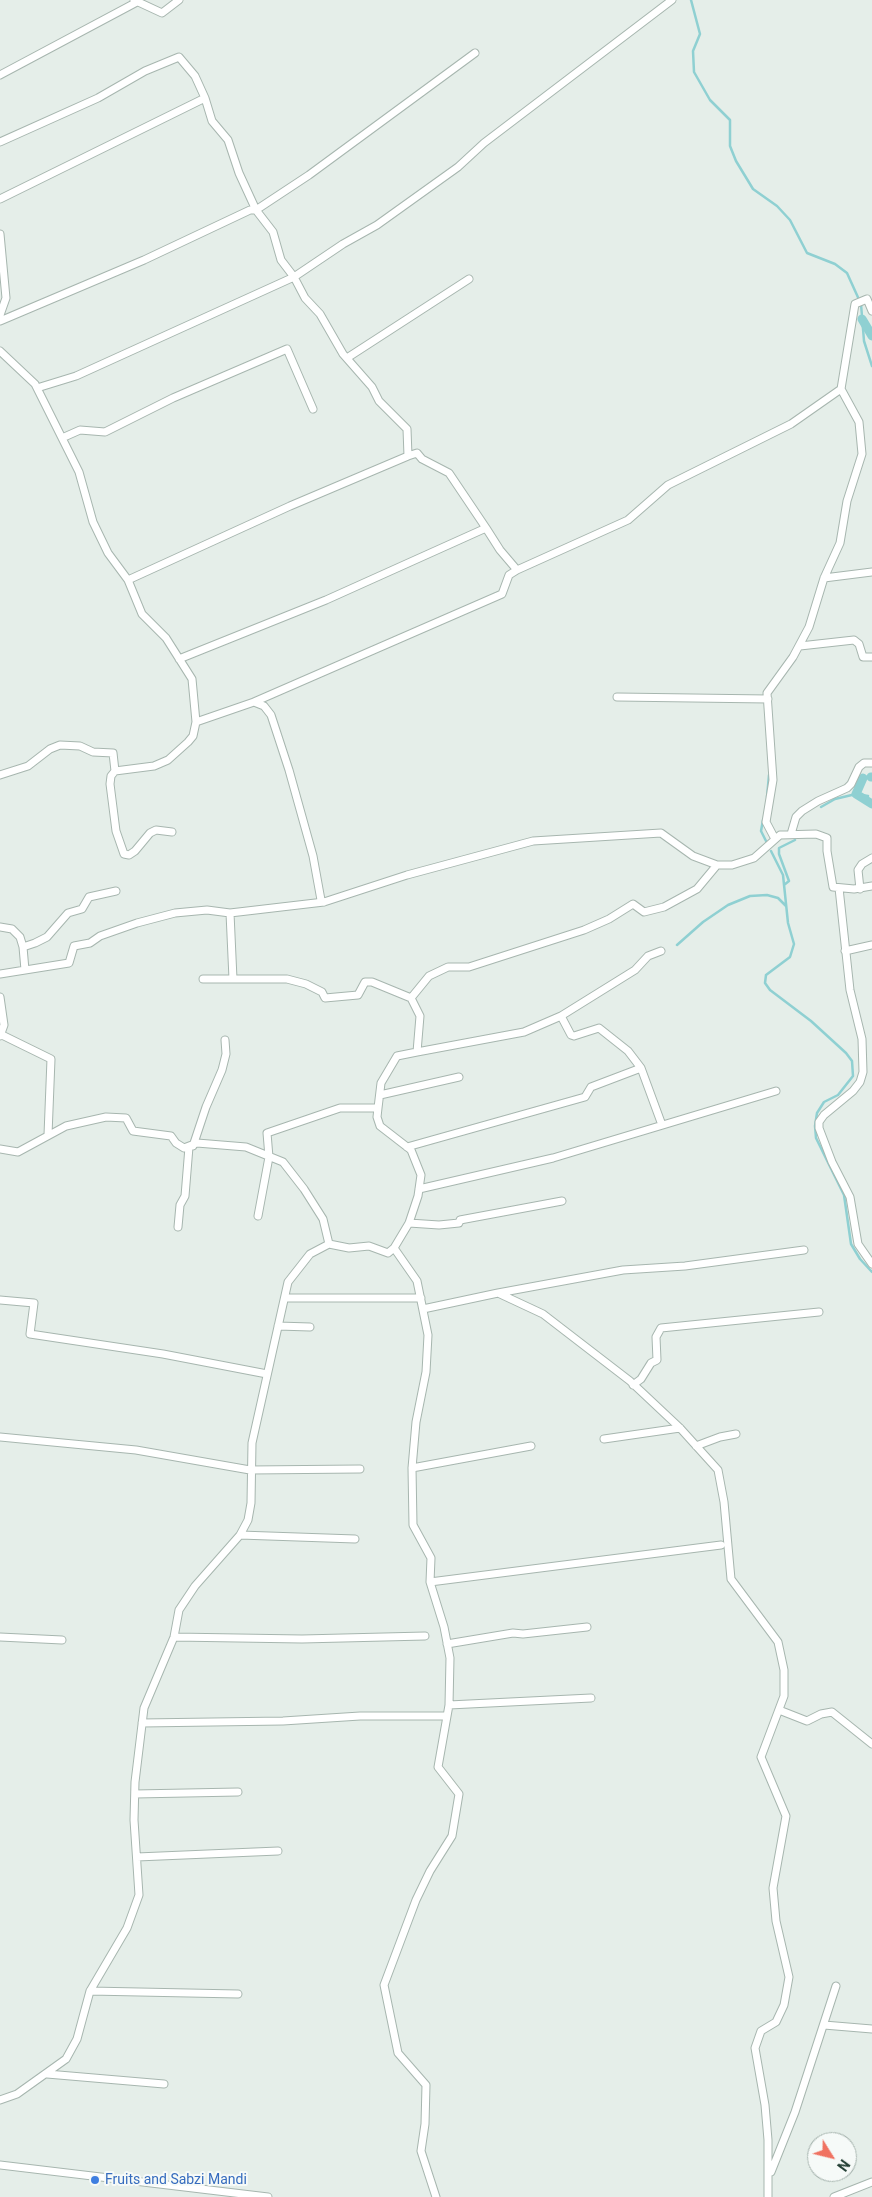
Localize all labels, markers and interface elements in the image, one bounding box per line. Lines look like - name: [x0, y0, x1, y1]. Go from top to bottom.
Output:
- north arrow: [807, 2132, 857, 2182]
- text: N: [834, 2157, 853, 2174]
- place label: Fruits and Sabzi Mandi: [105, 2172, 247, 2188]
- marker: Fruits and Sabzi Mandi: [89, 2174, 101, 2186]

